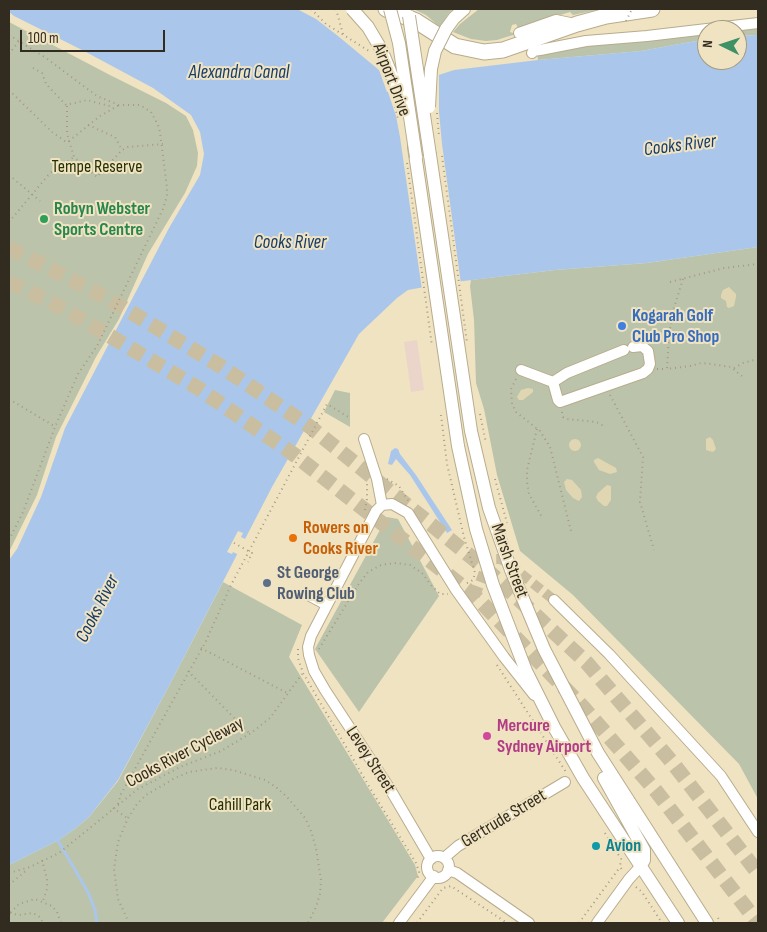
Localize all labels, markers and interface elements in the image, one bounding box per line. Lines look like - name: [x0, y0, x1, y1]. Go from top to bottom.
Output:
- scale bar: [22, 20, 168, 52]
- north arrow: [697, 20, 747, 70]
- text: 100 m: [28, 29, 59, 48]
- text: N: [699, 40, 716, 48]
- street label: Airport Drive: [367, 41, 415, 119]
- water label: Alexandra Canal: [189, 62, 289, 84]
- water label: Cooks River: [643, 130, 717, 162]
- park label: Tempe Reserve: [52, 156, 142, 178]
- place label: Robyn Webster Sports Centre: [54, 198, 150, 240]
- marker: Robyn Webster Sports Centre: [38, 213, 50, 225]
- water label: Cooks River: [254, 232, 326, 254]
- place label: Kogarah Golf Club Pro Shop: [632, 305, 719, 348]
- marker: Kogarah Golf Club Pro Shop: [616, 320, 628, 332]
- place label: Rowers on Cooks River: [303, 517, 378, 560]
- street label: Marsh Street: [486, 521, 532, 601]
- marker: Rowers on Cooks River: [287, 532, 299, 544]
- place label: St George Rowing Club: [277, 562, 355, 604]
- water label: Cooks River: [71, 571, 125, 647]
- marker: St George Rowing Club: [261, 577, 273, 589]
- street label: Cooks River Cycleway: [123, 713, 247, 793]
- place label: Mercure Sydney Airport: [497, 715, 591, 758]
- street label: Levey Street: [340, 723, 400, 797]
- marker: Mercure Sydney Airport: [481, 730, 493, 742]
- street label: Gertrude Street: [458, 785, 550, 853]
- park label: Cahill Park: [209, 794, 271, 816]
- place label: Avion: [606, 835, 641, 857]
- marker: Avion: [590, 840, 602, 852]

